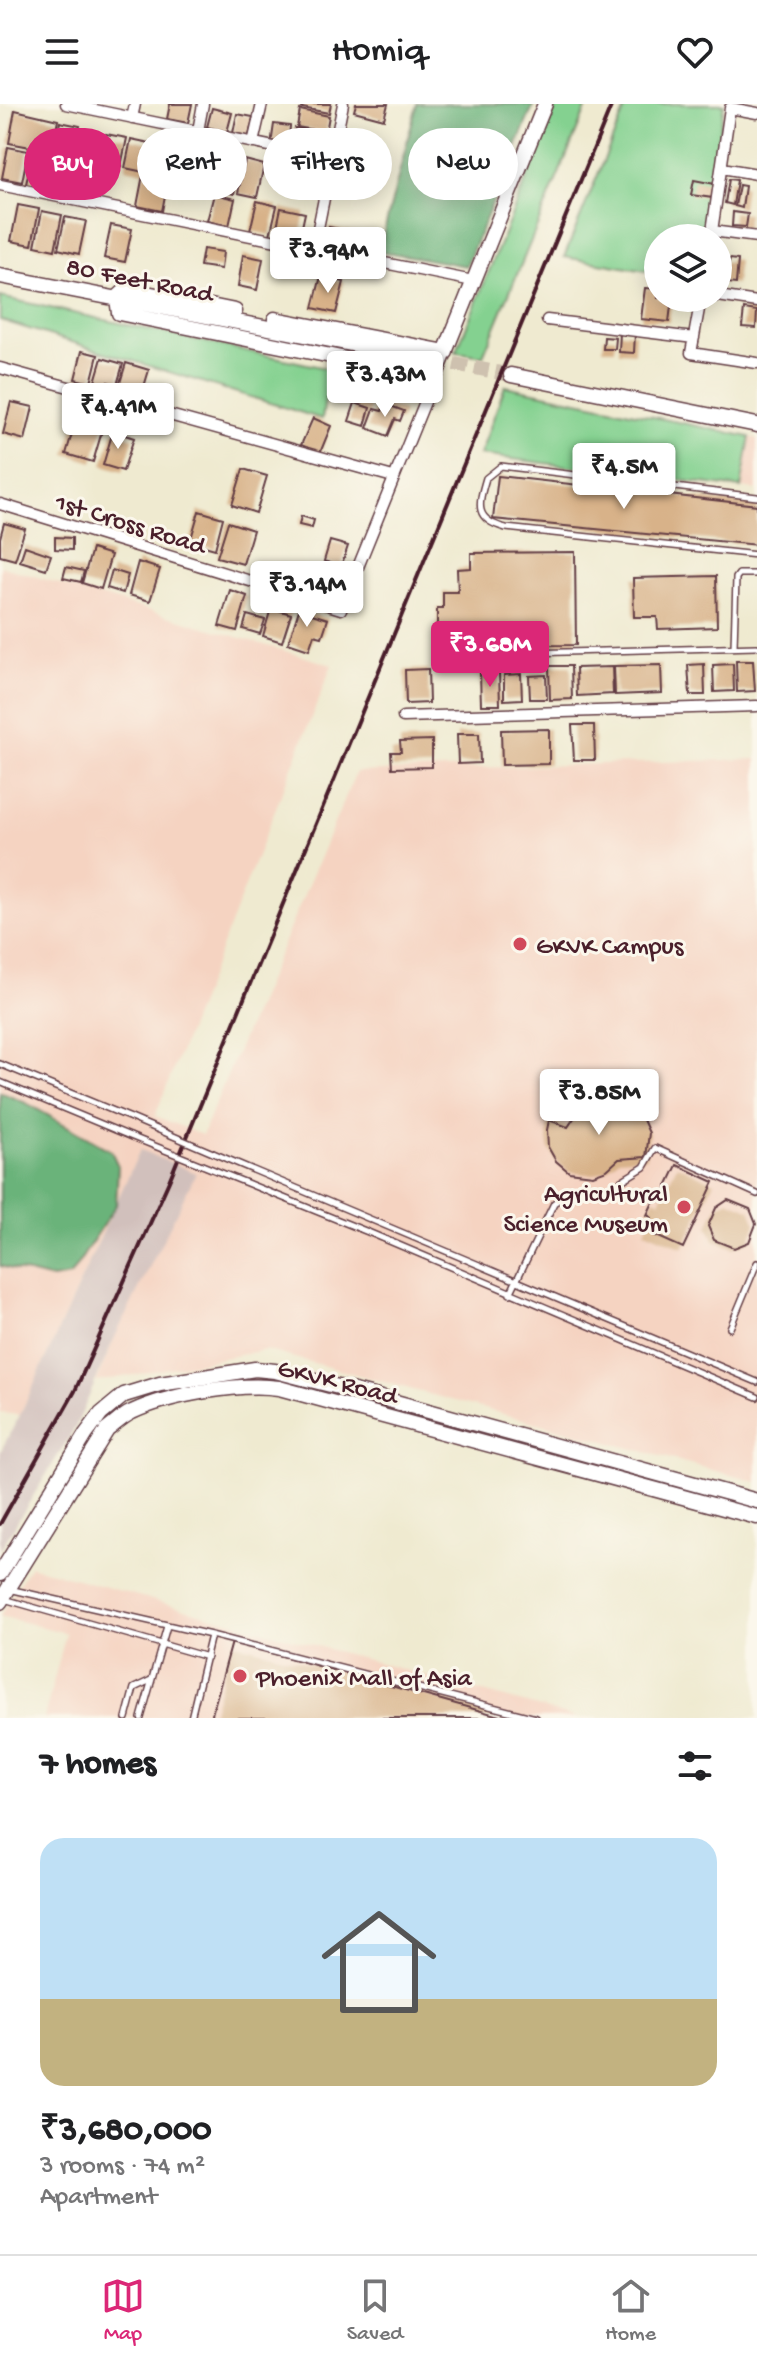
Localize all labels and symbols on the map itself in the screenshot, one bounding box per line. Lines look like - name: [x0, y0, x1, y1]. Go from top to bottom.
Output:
- pin: ₹3.94M: [263, 227, 393, 295]
- street label: 80 Feet Road: [63, 253, 217, 312]
- pin: ₹3.43M: [320, 351, 450, 419]
- pin: ₹4.41M: [53, 383, 183, 451]
- pin: ₹4.5M: [568, 443, 680, 511]
- street label: 1st Cross Road: [50, 488, 210, 564]
- pin: ₹3.14M: [242, 561, 372, 629]
- pin: ₹3.68M: [425, 621, 555, 689]
- place label: GKVK Campus: [536, 933, 685, 964]
- marker: GKVK Campus: [511, 935, 529, 953]
- pin: ₹3.85M: [534, 1069, 664, 1137]
- place label: Agricultural Science Museum: [503, 1181, 668, 1242]
- marker: Agricultural Science Museum: [675, 1198, 693, 1216]
- street label: GKVK Road: [274, 1355, 402, 1415]
- place label: Phoenix Mall of Asia: [255, 1665, 473, 1696]
- marker: Phoenix Mall of Asia: [231, 1667, 249, 1685]

